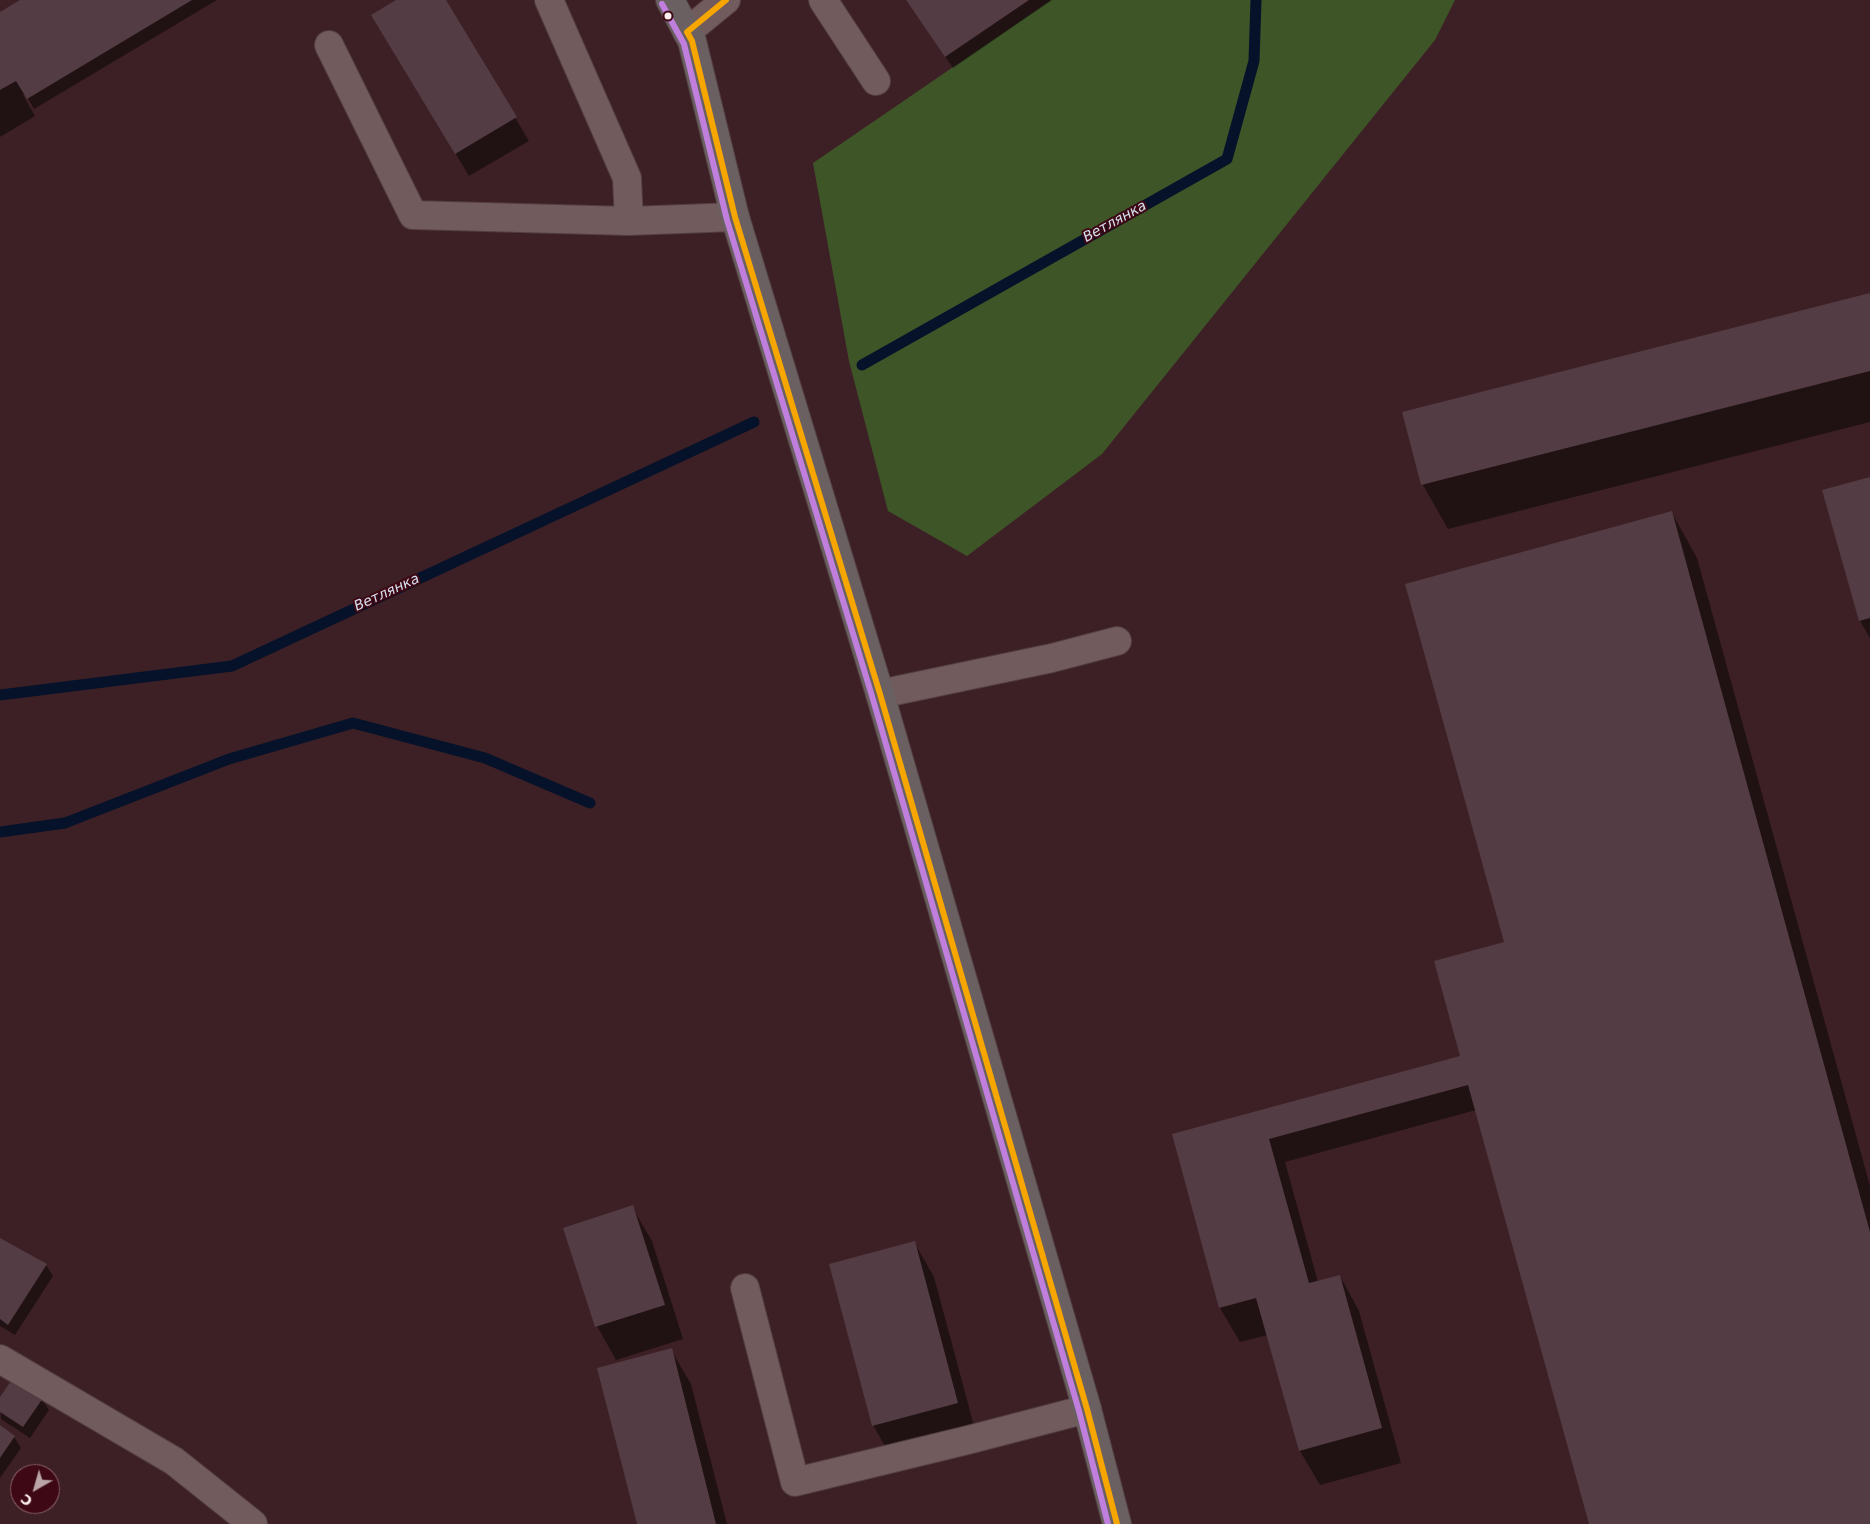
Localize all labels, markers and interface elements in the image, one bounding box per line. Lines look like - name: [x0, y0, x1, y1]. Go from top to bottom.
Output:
- unlabelled marker: [663, 11, 673, 21]
- water label: Ветлянка: [1080, 198, 1150, 246]
- water label: Ветлянка: [352, 571, 422, 615]
- north arrow: [10, 1464, 60, 1514]
- text: С: [17, 1491, 35, 1510]

